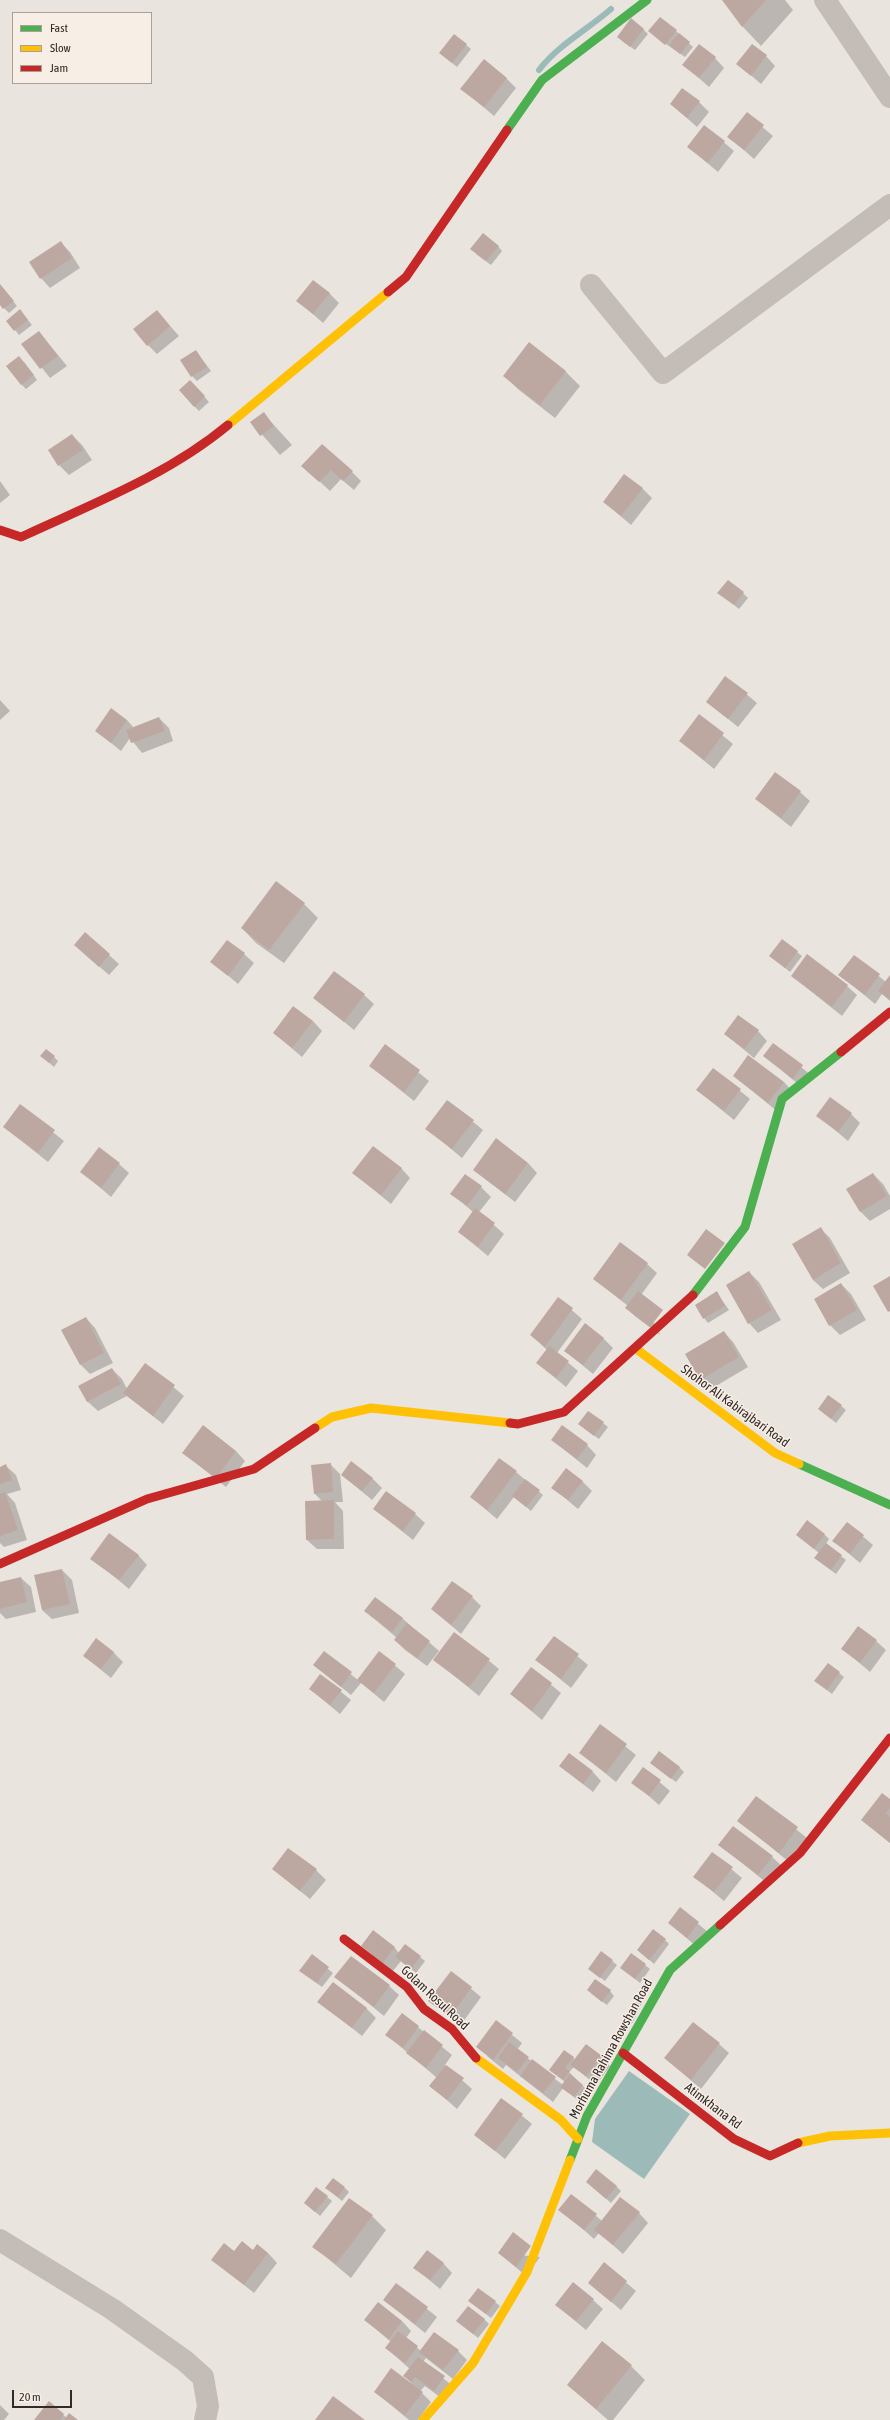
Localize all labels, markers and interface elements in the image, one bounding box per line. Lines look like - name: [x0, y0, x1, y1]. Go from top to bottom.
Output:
- legend: [12, 12, 152, 84]
- text: Fast: [50, 21, 68, 35]
- text: Slow: [50, 41, 71, 55]
- text: Jam: [50, 61, 68, 75]
- street label: Shohor Ali Kabirajbari Road: [678, 1361, 792, 1451]
- street label: Golam Rosul Road: [398, 1963, 472, 2033]
- street label: Morhuma Rahima Rowshan Road: [566, 1976, 656, 2122]
- street label: Atimkhana Rd: [681, 2080, 745, 2132]
- scale bar: [14, 2382, 74, 2408]
- text: 20 m: [19, 2390, 41, 2404]

